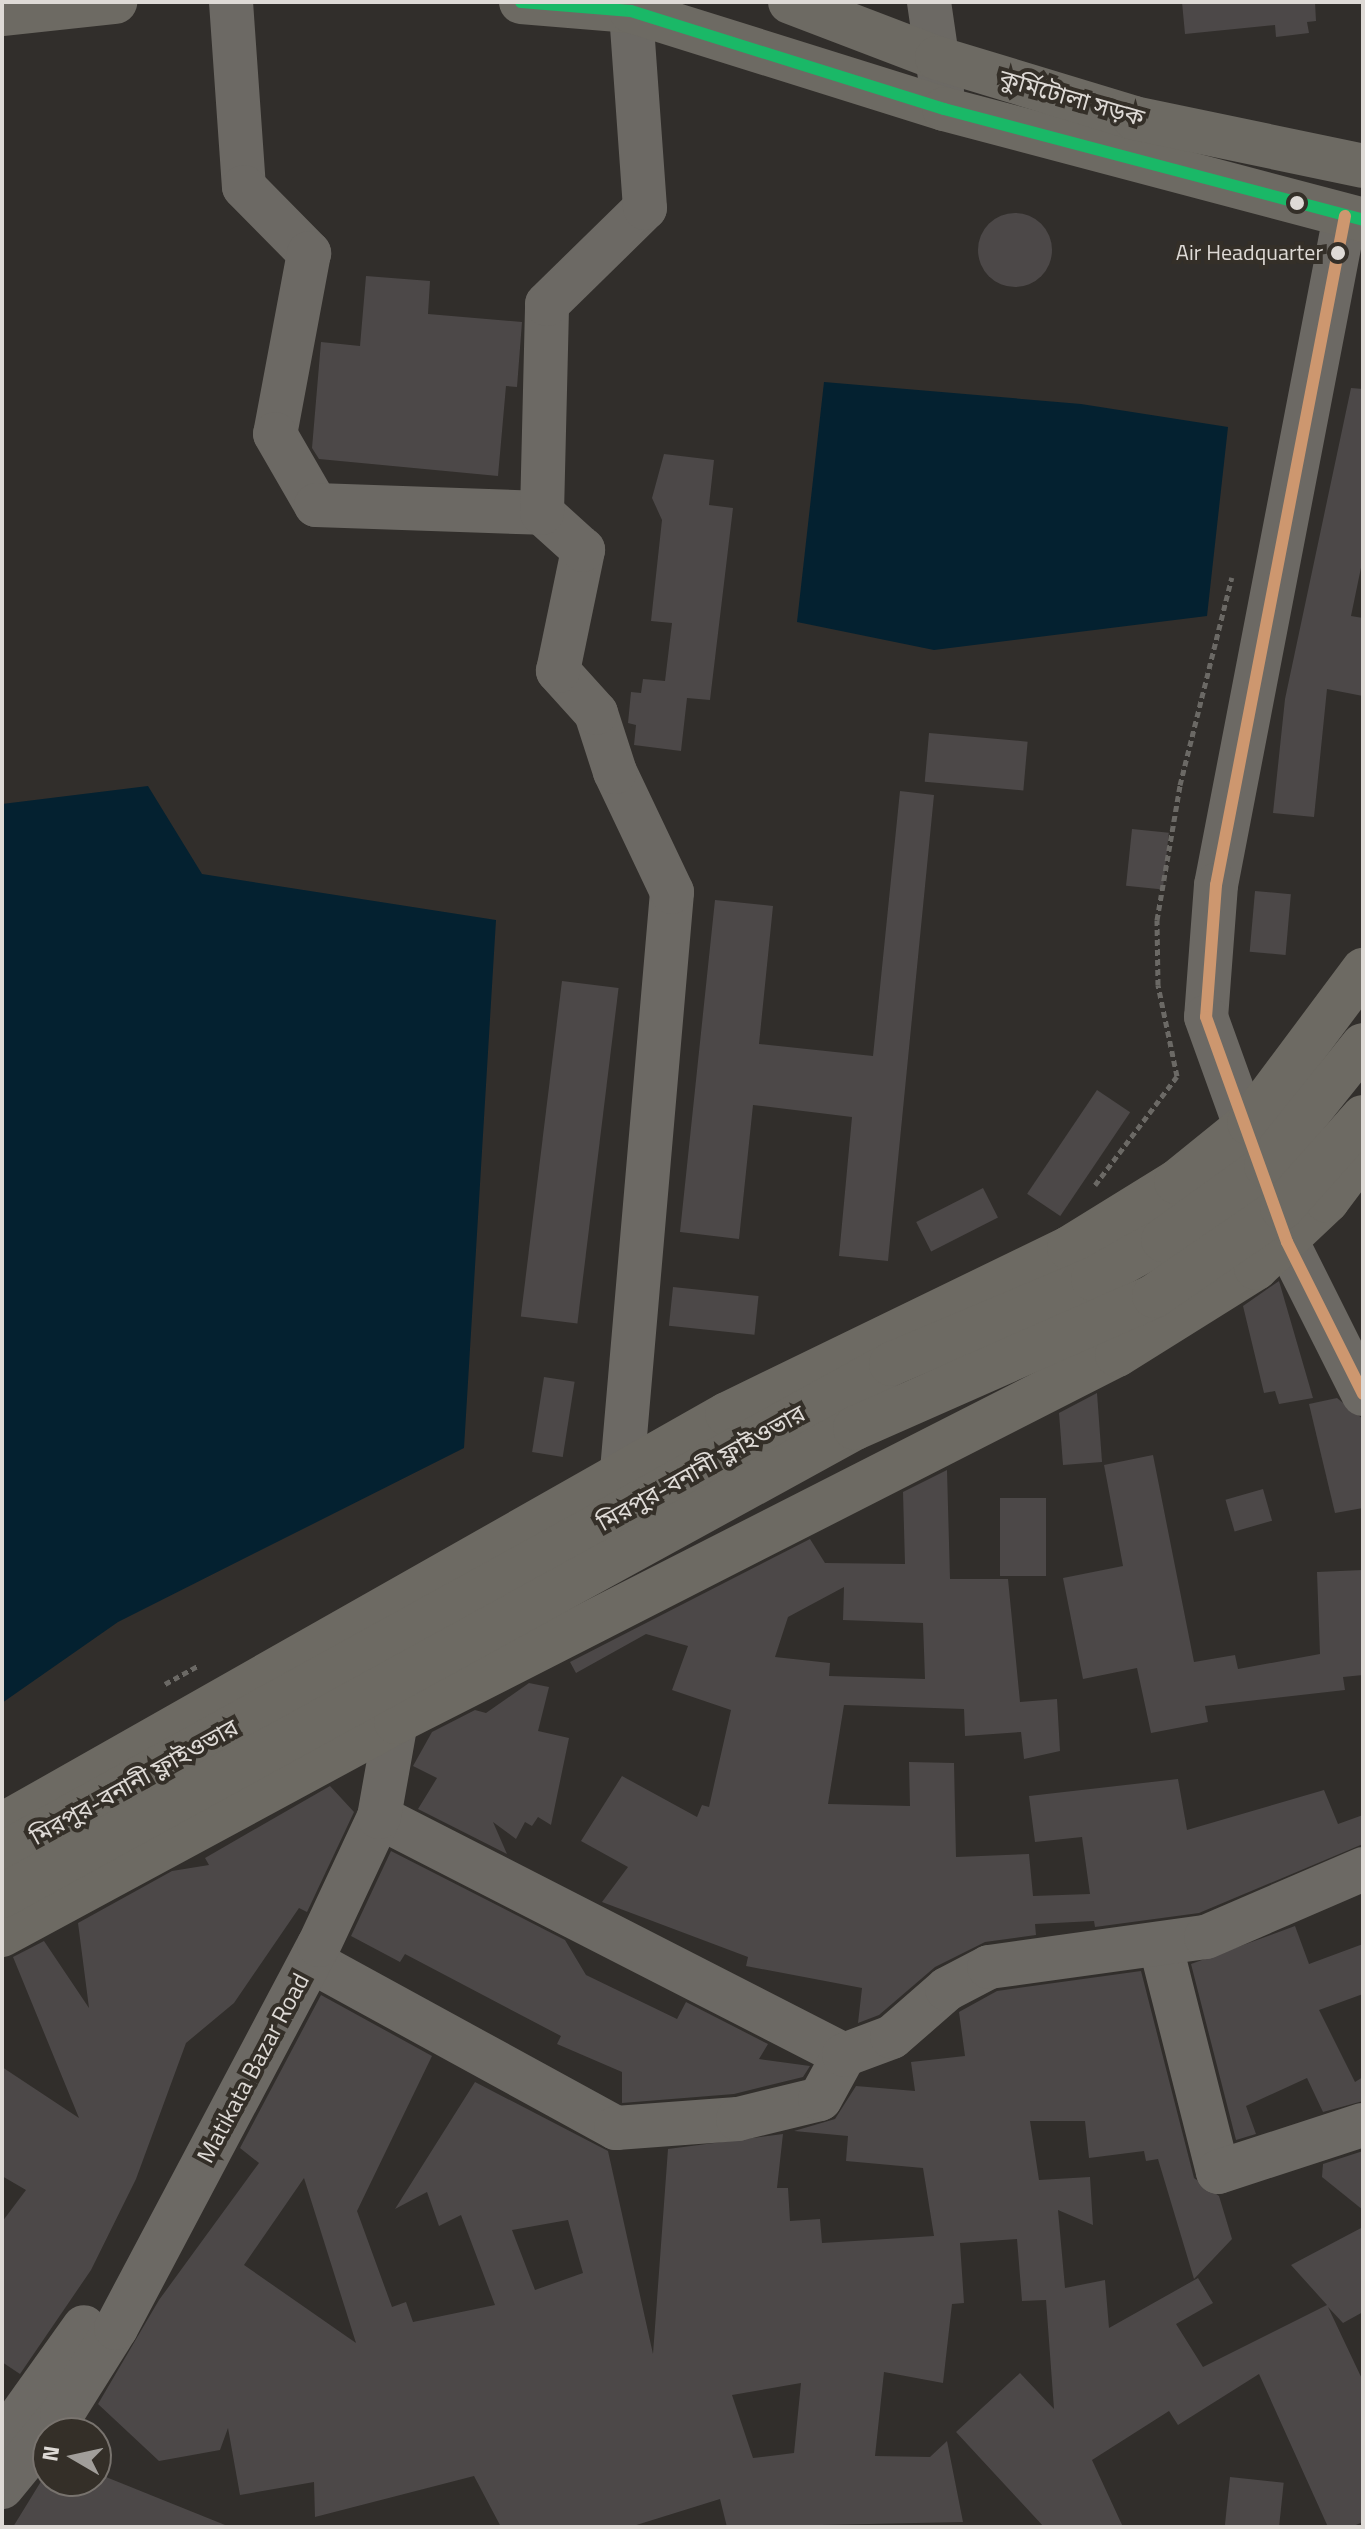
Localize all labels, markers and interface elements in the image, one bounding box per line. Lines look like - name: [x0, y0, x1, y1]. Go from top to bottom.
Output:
- street label: কুর্মিটোলা সড়ক: [996, 64, 1148, 132]
- unlabelled marker: [1289, 195, 1305, 211]
- place label: Air Headquarter: [1176, 240, 1323, 266]
- marker: Air Headquarter: [1330, 245, 1346, 261]
- street label: মিরপুর-বনানী ফ্লাইওভার: [592, 1399, 810, 1537]
- street label: মিরপুর-বনানী ফ্লাইওভার: [25, 1713, 243, 1851]
- street label: Matikata Bazar Road: [191, 1968, 315, 2168]
- north arrow: [32, 2417, 112, 2497]
- text: N: [32, 2443, 68, 2464]

